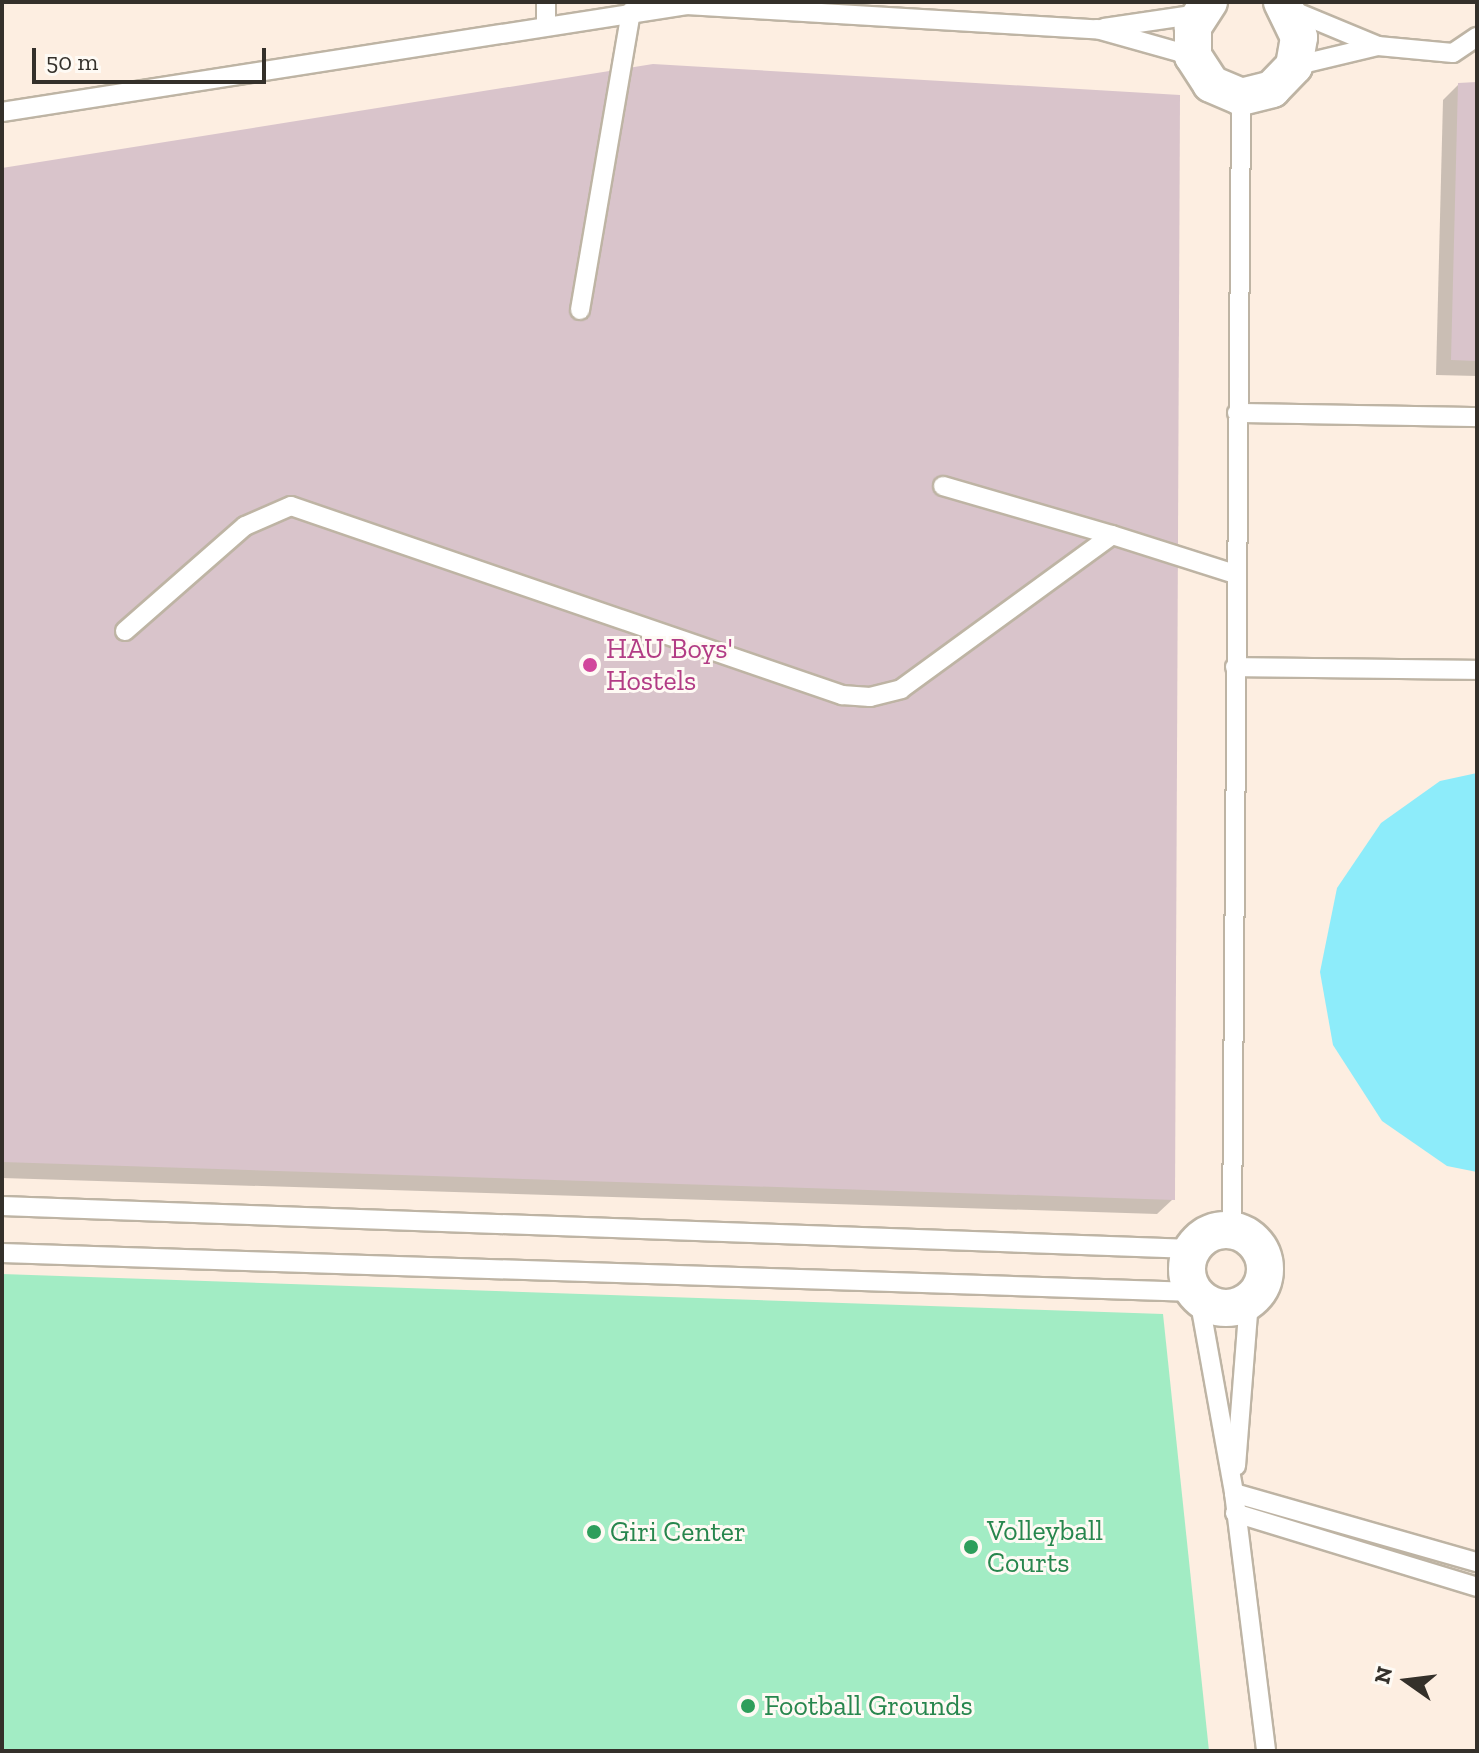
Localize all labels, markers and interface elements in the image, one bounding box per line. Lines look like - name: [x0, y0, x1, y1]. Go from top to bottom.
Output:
- scale bar: [36, 32, 270, 82]
- text: 50 m: [46, 47, 98, 76]
- place label: HAU Boys' Hostels: [606, 632, 733, 698]
- marker: HAU Boys' Hostels: [581, 656, 599, 674]
- place label: Volleyball Courts: [987, 1514, 1103, 1580]
- place label: Giri Center: [610, 1515, 746, 1549]
- marker: Giri Center: [585, 1523, 603, 1541]
- marker: Volleyball Courts: [962, 1538, 980, 1556]
- north arrow: [1367, 1641, 1447, 1721]
- text: N: [1368, 1664, 1398, 1686]
- place label: Football Grounds: [764, 1689, 973, 1723]
- marker: Football Grounds: [739, 1697, 757, 1715]

